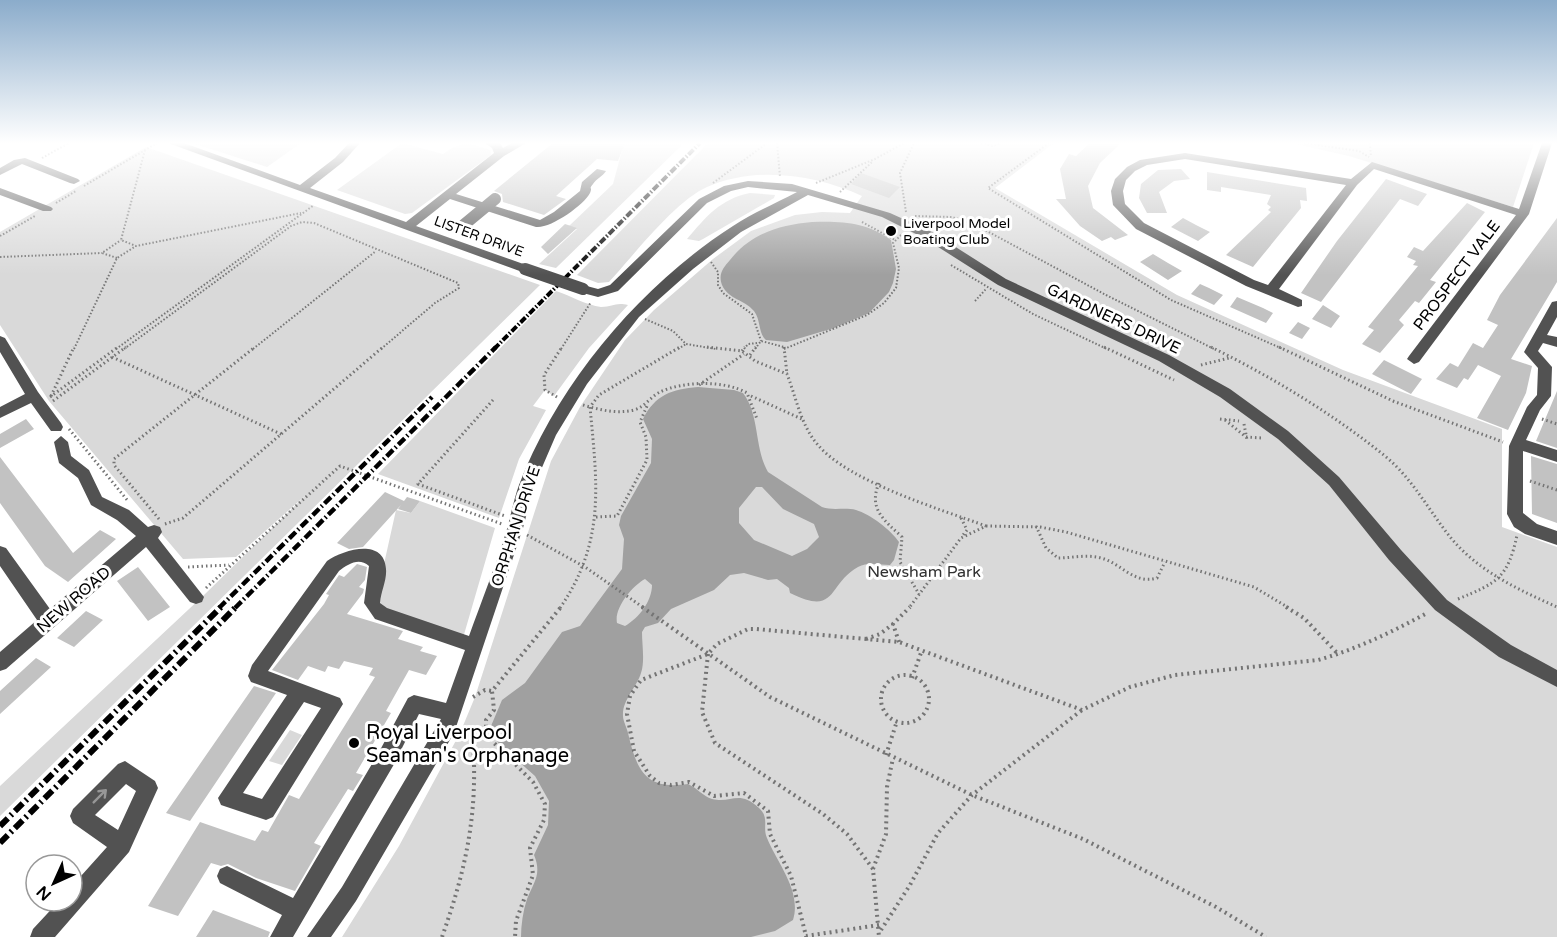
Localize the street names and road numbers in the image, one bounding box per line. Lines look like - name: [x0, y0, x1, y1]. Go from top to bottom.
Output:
- street label: LISTER DRIVE: [432, 212, 526, 261]
- street label: PROSPECT VALE: [1409, 217, 1505, 335]
- street label: GARDNERS DRIVE: [1044, 279, 1184, 359]
- street label: ORPHAN DRIVE: [487, 464, 545, 589]
- street label: NEW ROAD: [33, 562, 115, 637]

